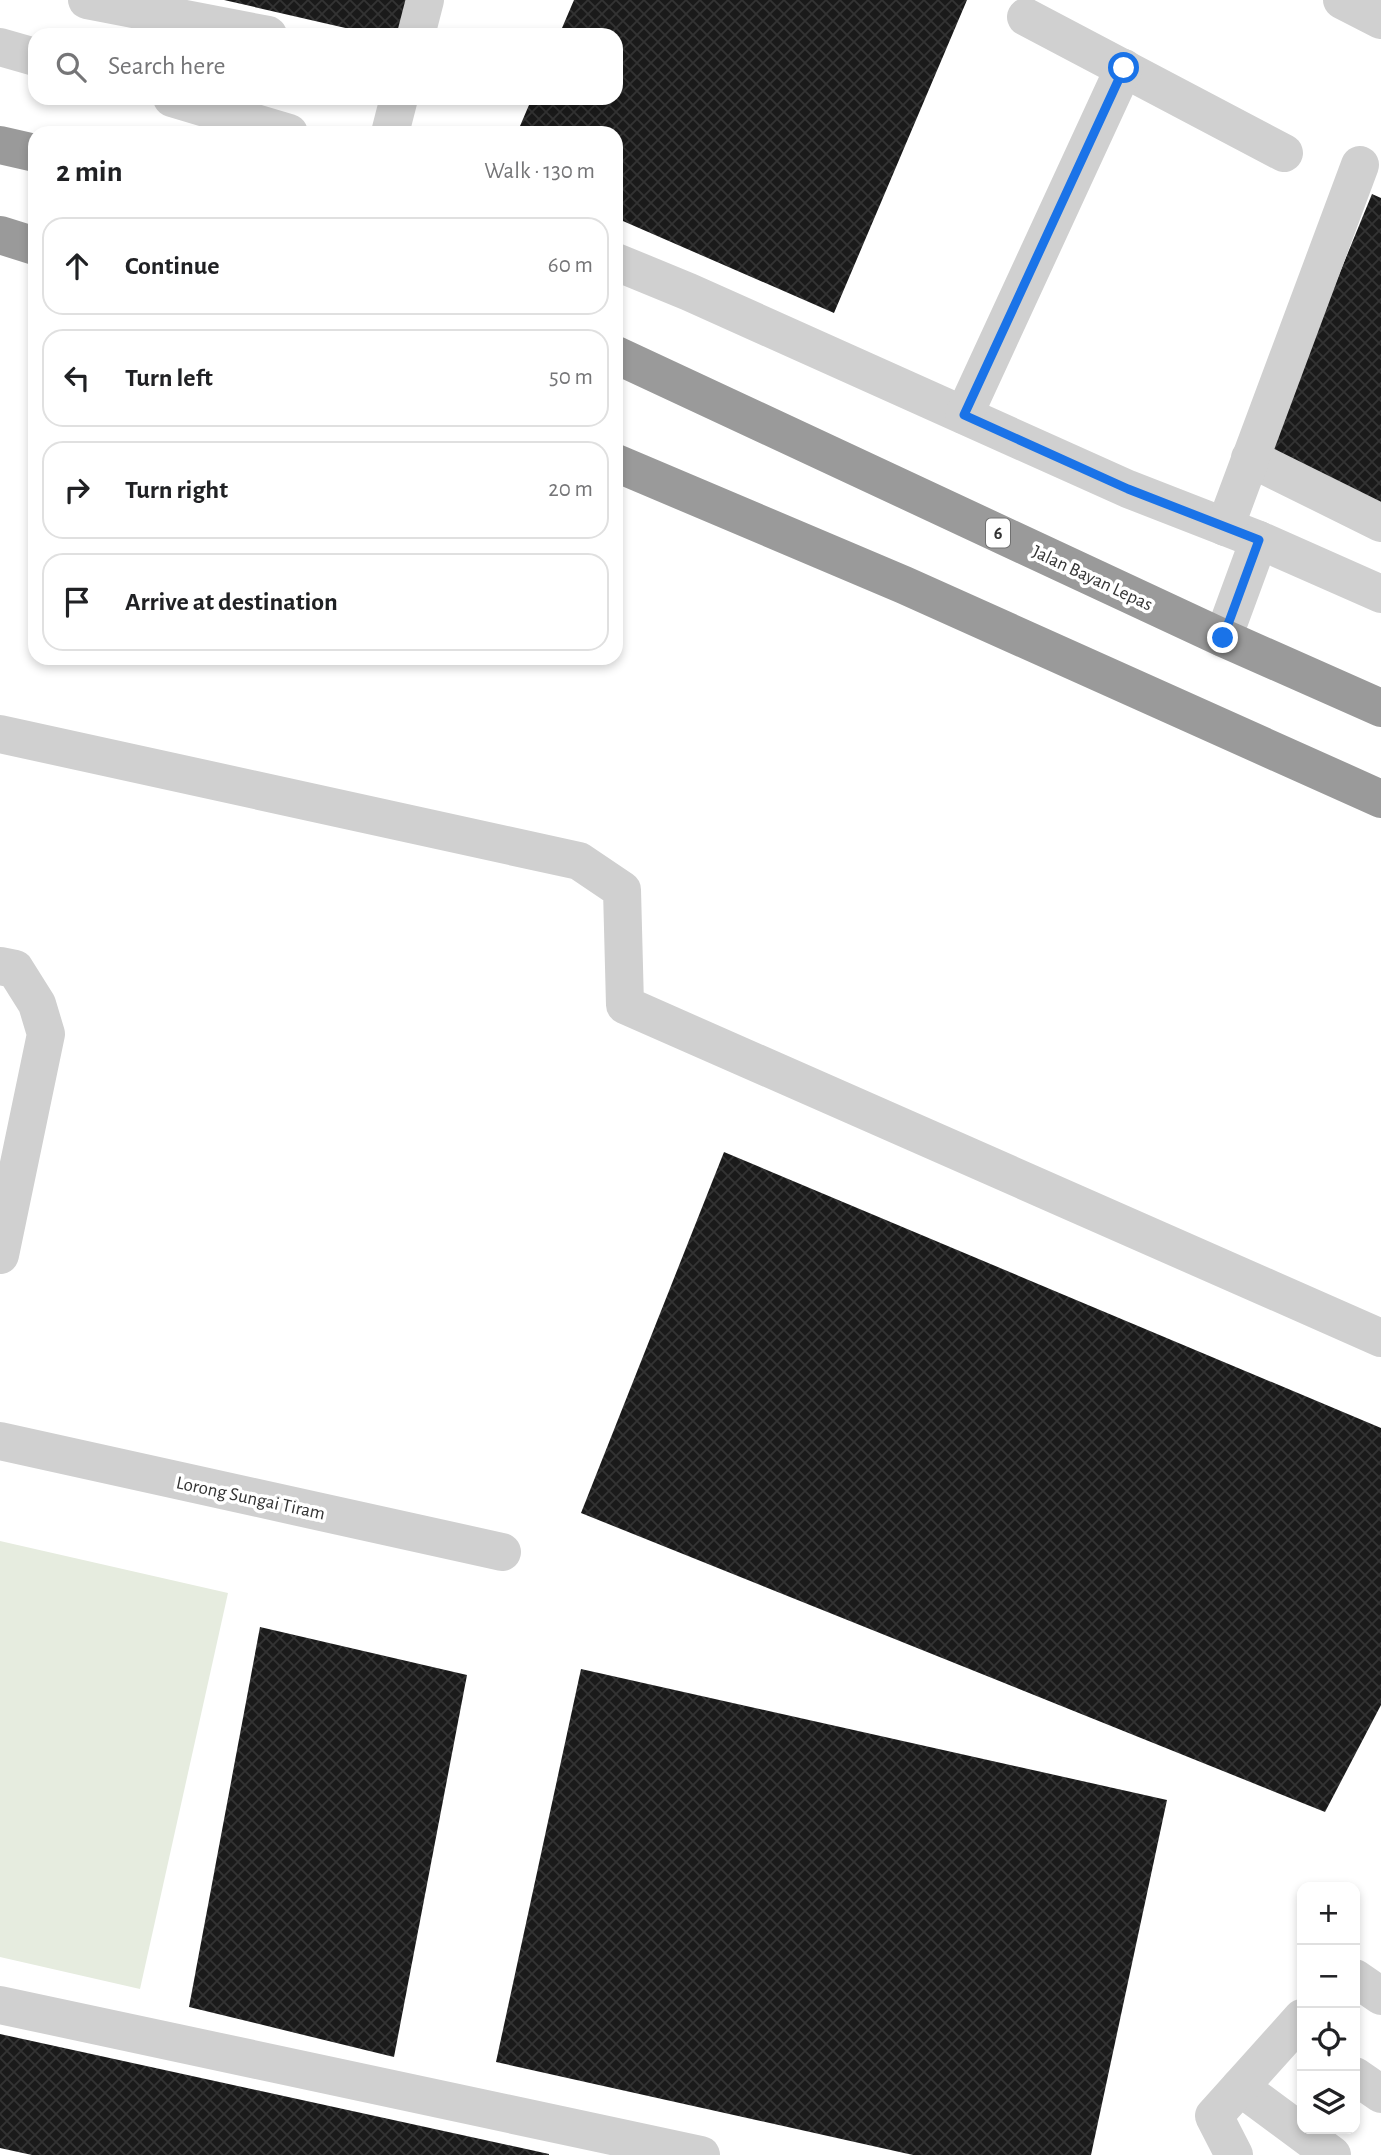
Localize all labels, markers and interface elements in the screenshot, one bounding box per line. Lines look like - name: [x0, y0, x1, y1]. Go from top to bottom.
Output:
- search box: [28, 28, 623, 105]
- icon: search: [52, 48, 90, 86]
- route start: [1108, 52, 1139, 83]
- text: Search here: [108, 53, 226, 79]
- text: 2 min: [56, 157, 123, 187]
- text: Walk · 130 m: [484, 160, 595, 183]
- icon: ahead: [58, 247, 96, 285]
- text: Continue: [125, 253, 220, 279]
- text: 60 m: [548, 254, 593, 277]
- icon: left: [58, 359, 96, 397]
- text: Turn left: [125, 365, 213, 391]
- text: 50 m: [549, 366, 593, 389]
- icon: right: [58, 471, 96, 509]
- text: Turn right: [125, 477, 228, 503]
- text: 20 m: [548, 478, 593, 501]
- road number: 6: [986, 518, 1010, 548]
- street label: Jalan Bayan Lepas: [1029, 542, 1156, 615]
- icon: arrive: [58, 583, 96, 621]
- text: Arrive at destination: [125, 589, 338, 615]
- route end: [1207, 622, 1238, 653]
- street label: Lorong Sungai Tiram: [175, 1473, 327, 1524]
- map controls: [1297, 1882, 1360, 2134]
- button: +: [1297, 1882, 1360, 1945]
- button: −: [1297, 1945, 1360, 2008]
- button: locate: [1297, 2008, 1360, 2071]
- button: layers: [1297, 2071, 1360, 2134]

